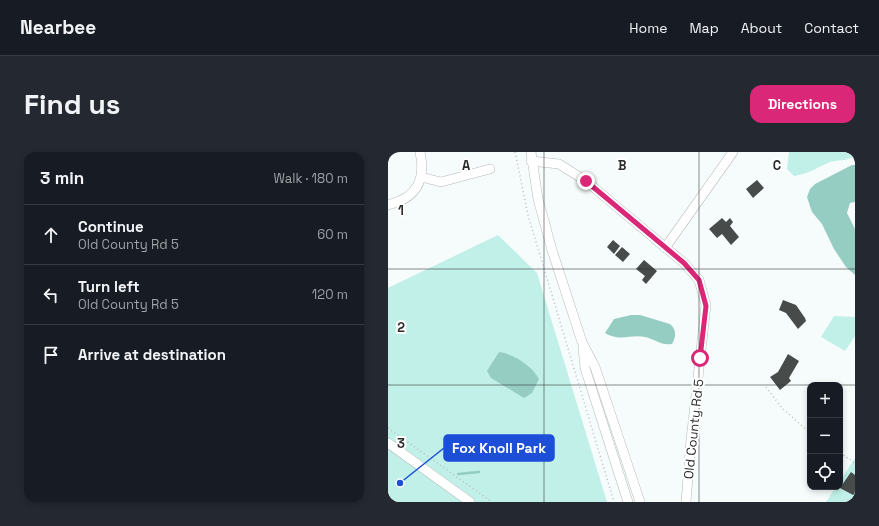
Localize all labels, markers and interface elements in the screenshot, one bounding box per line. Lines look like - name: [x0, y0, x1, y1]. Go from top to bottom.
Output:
- text: Nearbee: [20, 15, 96, 40]
- text: Home: [629, 19, 667, 37]
- text: Map: [689, 19, 719, 37]
- text: About: [741, 19, 782, 37]
- text: Contact: [804, 19, 859, 37]
- button: Directions: [750, 85, 855, 123]
- text: Find us: [24, 86, 121, 122]
- text: A: [462, 157, 471, 174]
- text: B: [618, 157, 627, 174]
- text: C: [773, 157, 781, 174]
- text: 3 min: [40, 167, 84, 189]
- text: Walk · 180 m: [274, 170, 348, 187]
- route end: [577, 172, 595, 190]
- text: 1: [398, 202, 404, 219]
- text: Continue: [78, 217, 144, 236]
- icon: ahead: [40, 224, 62, 246]
- text: 60 m: [317, 226, 348, 243]
- text: Old County Rd 5: [78, 236, 179, 253]
- text: Turn left: [78, 277, 140, 296]
- icon: left: [40, 284, 62, 306]
- text: 120 m: [312, 286, 348, 303]
- text: Old County Rd 5: [78, 296, 179, 313]
- text: 2: [397, 319, 405, 336]
- icon: arrive: [40, 344, 62, 366]
- text: Arrive at destination: [78, 345, 226, 364]
- route start: [691, 349, 709, 367]
- street label: Old County Rd 5: [680, 378, 707, 480]
- map controls: [807, 382, 843, 490]
- button: +: [807, 382, 843, 418]
- button: −: [807, 418, 843, 454]
- text: 3: [397, 435, 405, 452]
- callout: Fox Knoll Park: [444, 435, 554, 461]
- text: Fox Knoll Park: [452, 439, 546, 457]
- button: locate: [807, 454, 843, 490]

